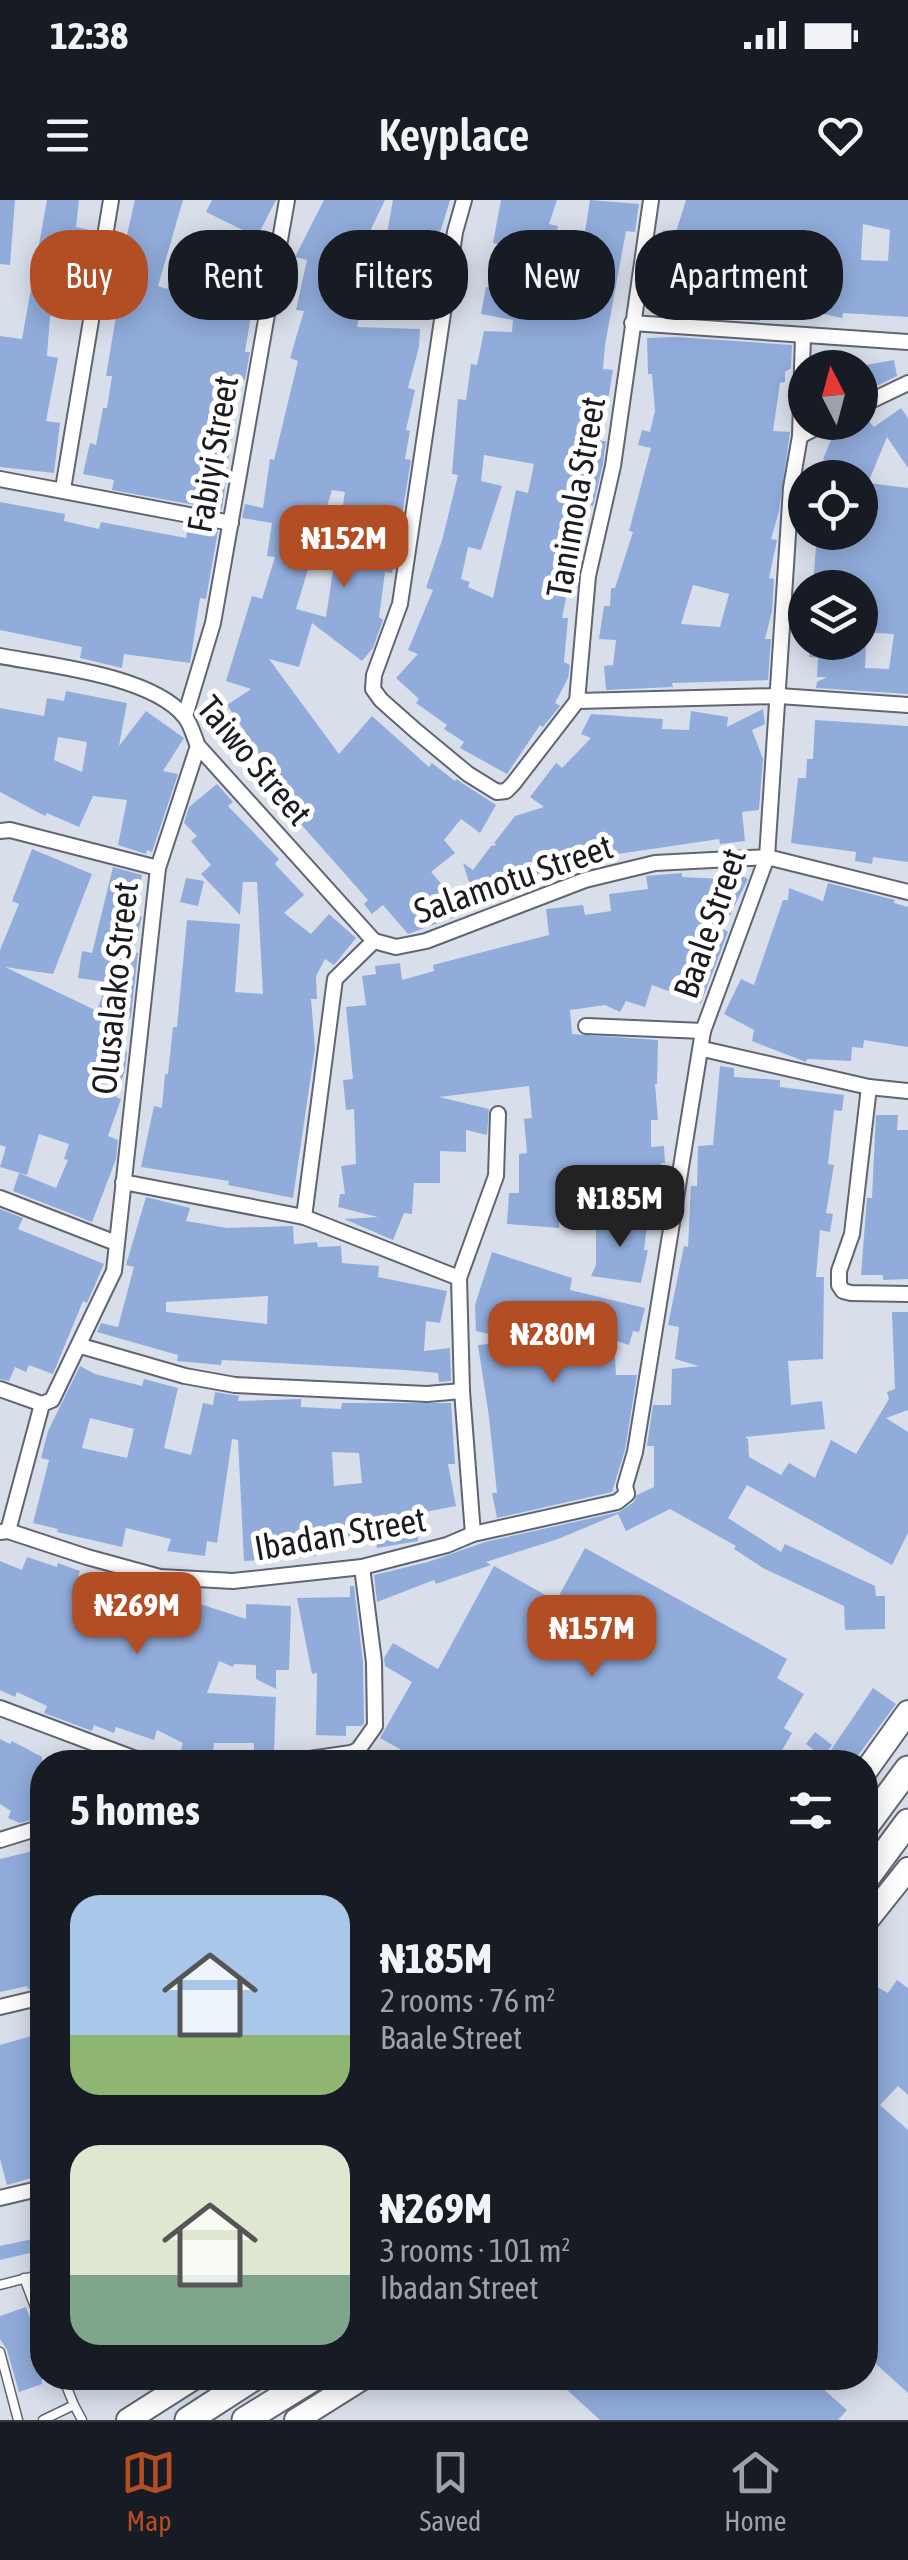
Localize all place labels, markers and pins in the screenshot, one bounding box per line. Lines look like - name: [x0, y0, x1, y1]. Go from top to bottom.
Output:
- pin: ₦152M: [274, 505, 414, 590]
- pin: ₦185M: [550, 1165, 690, 1250]
- pin: ₦280M: [483, 1301, 623, 1386]
- pin: ₦269M: [67, 1572, 207, 1657]
- pin: ₦157M: [522, 1595, 662, 1680]

